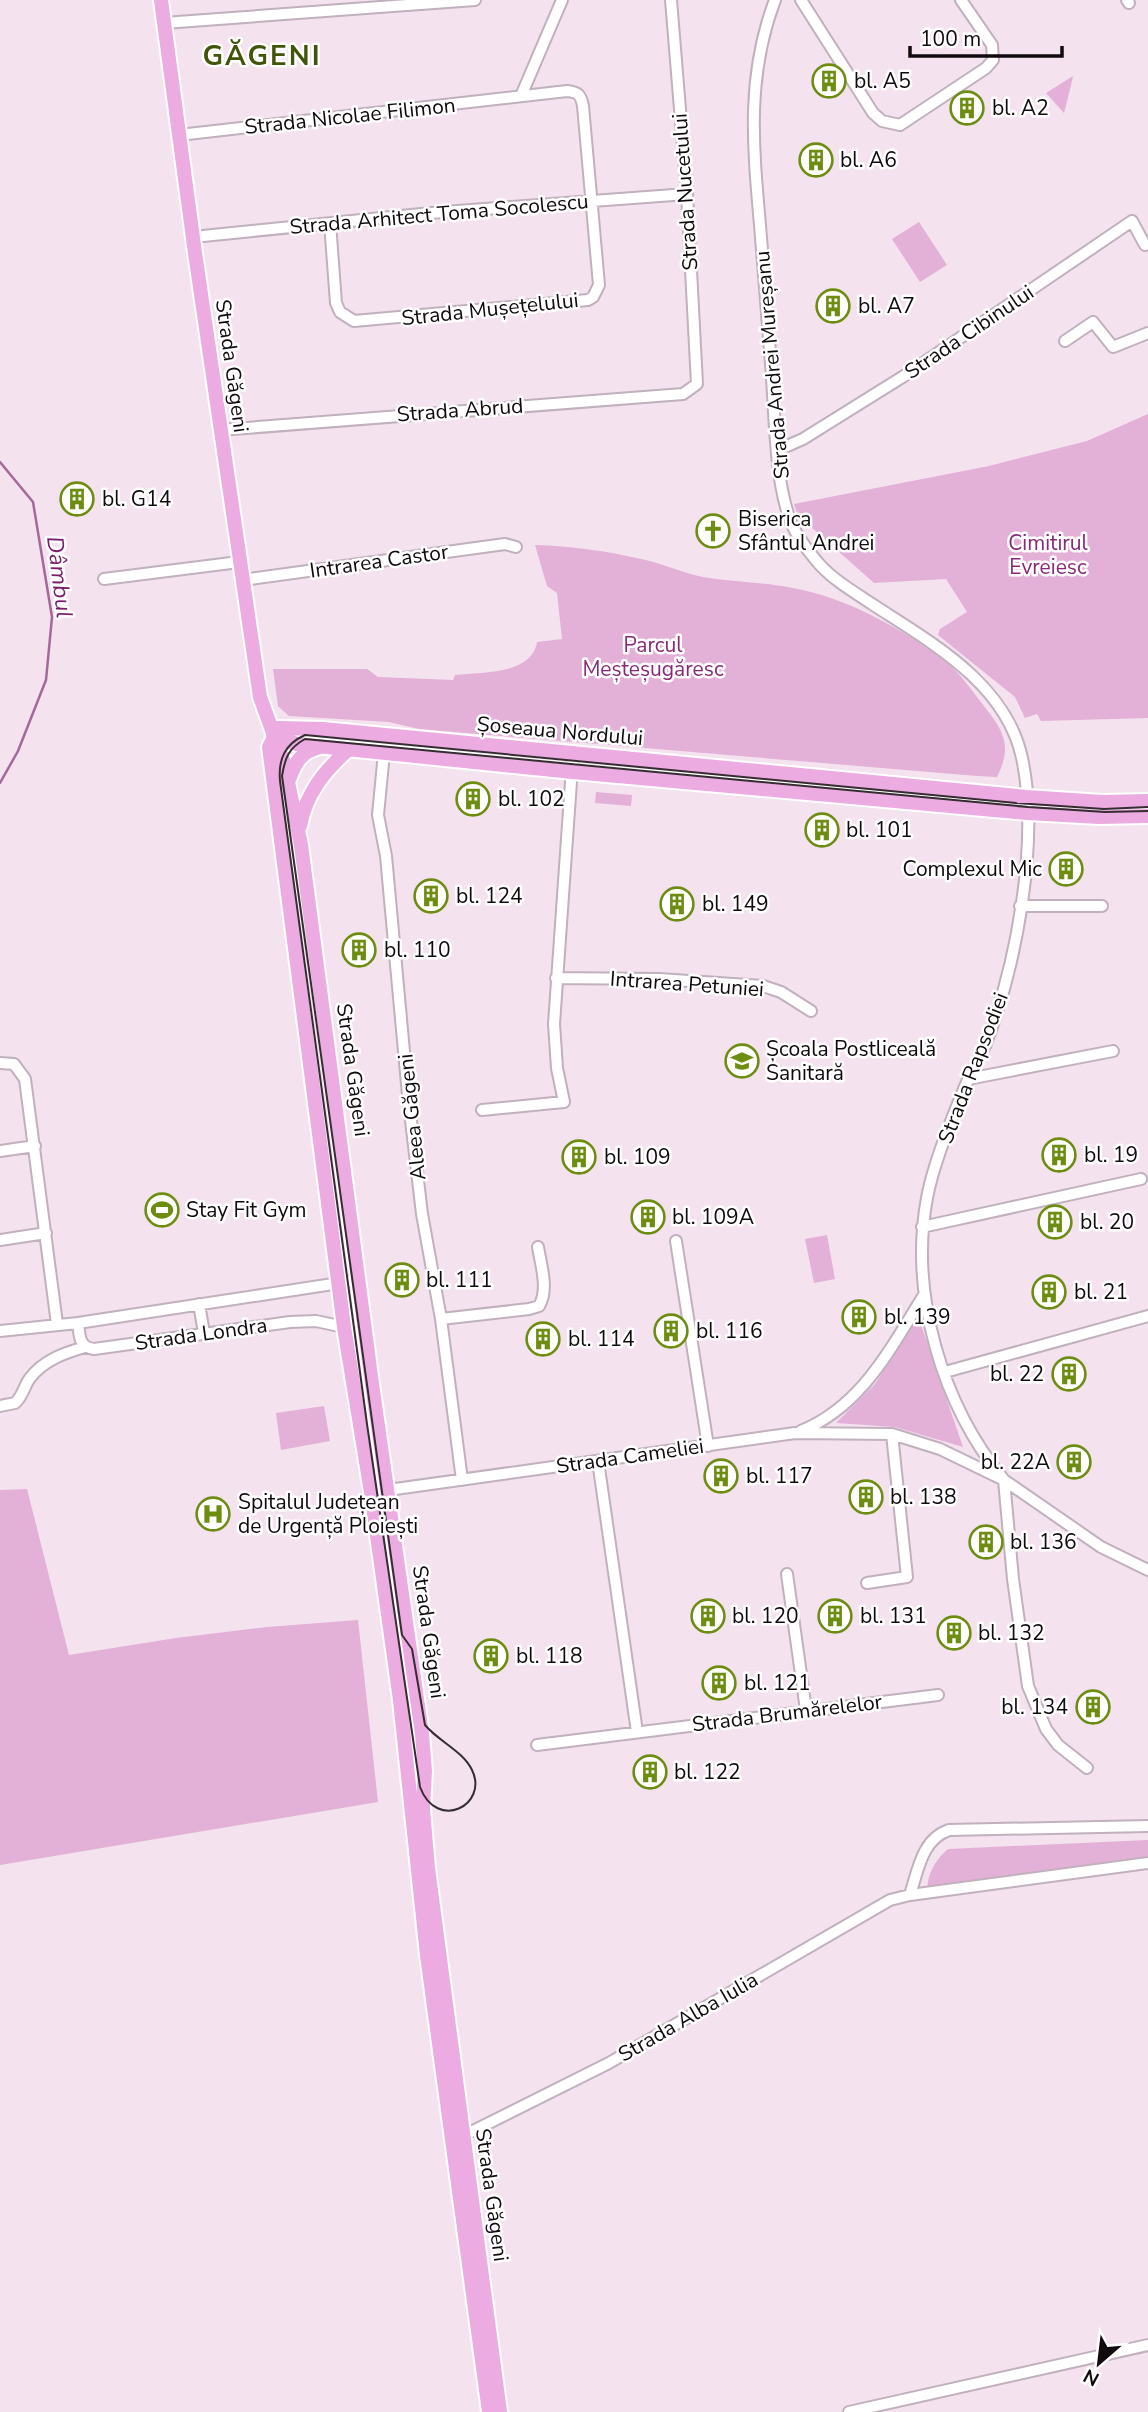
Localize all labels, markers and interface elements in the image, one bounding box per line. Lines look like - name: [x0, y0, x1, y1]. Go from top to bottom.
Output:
- scale bar: [910, 14, 1062, 58]
- text: 100 m: [920, 25, 981, 53]
- district label: GĂGENI: [202, 37, 322, 75]
- building icon: bl. A5: [810, 62, 848, 100]
- place label: bl. A5: [854, 67, 911, 95]
- building icon: bl. A2: [948, 89, 986, 127]
- street label: Strada Nicolae Filimon: [243, 91, 457, 141]
- place label: bl. A2: [992, 94, 1049, 122]
- street label: Strada Nucetului: [666, 112, 704, 272]
- building icon: bl. A6: [797, 141, 835, 179]
- place label: bl. A6: [840, 146, 897, 174]
- street label: Strada Arhitect Toma Socolescu: [288, 187, 590, 241]
- street label: Strada Andrei Mureșanu: [748, 250, 796, 480]
- street label: Strada Cibinului: [899, 278, 1039, 386]
- street label: Strada Mușețelului: [400, 286, 580, 332]
- building icon: bl. A7: [814, 287, 852, 325]
- place label: bl. A7: [858, 292, 915, 320]
- street label: Strada Găgeni: [209, 298, 255, 434]
- street label: Strada Abrud: [396, 392, 524, 428]
- building icon: bl. G14: [58, 480, 96, 518]
- place label: bl. G14: [102, 485, 171, 513]
- place label: Biserica Sfântul Andrei: [738, 505, 874, 557]
- church icon: Biserica Sfântul Andrei: [694, 512, 732, 550]
- park label: Cimitirul Evreiesc: [1008, 529, 1089, 581]
- water label: Dâmbul: [39, 534, 80, 620]
- street label: Intrarea Castor: [308, 537, 451, 585]
- park label: Parcul Meșteșugăresc: [582, 631, 724, 683]
- street label: Șoseaua Nordului: [476, 710, 644, 752]
- building icon: bl. 102: [454, 780, 492, 818]
- place label: bl. 102: [498, 785, 565, 813]
- building icon: bl. 101: [803, 811, 841, 849]
- place label: bl. 101: [846, 816, 913, 844]
- building icon: Complexul Mic: [1047, 850, 1085, 888]
- place label: Complexul Mic: [903, 855, 1042, 883]
- building icon: bl. 124: [412, 877, 450, 915]
- place label: bl. 124: [456, 882, 523, 910]
- building icon: bl. 149: [658, 885, 696, 923]
- place label: bl. 149: [702, 890, 769, 918]
- building icon: bl. 110: [340, 931, 378, 969]
- place label: bl. 110: [384, 936, 451, 964]
- street label: Intrarea Petuniei: [609, 965, 765, 1003]
- street label: Strada Rapsodiei: [931, 988, 1015, 1148]
- street label: Strada Găgeni: [330, 1002, 376, 1138]
- place label: Școala Postliceală Sanitară: [766, 1035, 936, 1087]
- school or university icon: Școala Postliceală Sanitară: [723, 1042, 761, 1080]
- street label: Aleea Găgeni: [391, 1052, 433, 1182]
- building icon: bl. 19: [1040, 1136, 1078, 1174]
- building icon: bl. 109: [560, 1138, 598, 1176]
- place label: bl. 19: [1084, 1141, 1138, 1169]
- place label: bl. 109: [604, 1143, 671, 1171]
- sports icon: Stay Fit Gym: [143, 1191, 181, 1229]
- place label: Stay Fit Gym: [186, 1196, 307, 1224]
- building icon: bl. 109A: [629, 1198, 667, 1236]
- place label: bl. 109A: [672, 1203, 754, 1231]
- building icon: bl. 20: [1036, 1203, 1074, 1241]
- place label: bl. 20: [1080, 1208, 1134, 1236]
- building icon: bl. 111: [383, 1261, 421, 1299]
- place label: bl. 111: [426, 1266, 493, 1294]
- building icon: bl. 21: [1030, 1273, 1068, 1311]
- place label: bl. 21: [1074, 1278, 1128, 1306]
- building icon: bl. 139: [840, 1298, 878, 1336]
- place label: bl. 139: [884, 1303, 951, 1331]
- street label: Strada Londra: [133, 1311, 269, 1357]
- building icon: bl. 116: [652, 1312, 690, 1350]
- place label: bl. 116: [696, 1317, 763, 1345]
- building icon: bl. 114: [524, 1320, 562, 1358]
- place label: bl. 114: [568, 1325, 635, 1353]
- building icon: bl. 22: [1050, 1355, 1088, 1393]
- place label: bl. 22: [990, 1360, 1044, 1388]
- street label: Strada Cameliei: [554, 1432, 706, 1480]
- building icon: bl. 22A: [1055, 1443, 1093, 1481]
- place label: bl. 22A: [981, 1448, 1050, 1476]
- building icon: bl. 117: [702, 1457, 740, 1495]
- place label: bl. 117: [746, 1462, 813, 1490]
- building icon: bl. 138: [847, 1478, 885, 1516]
- place label: bl. 138: [890, 1483, 957, 1511]
- place label: Spitalul Județean de Urgență Ploiești: [238, 1488, 418, 1540]
- hospital icon: Spitalul Județean de Urgență Ploiești: [194, 1495, 232, 1533]
- building icon: bl. 136: [967, 1523, 1005, 1561]
- place label: bl. 136: [1010, 1528, 1077, 1556]
- street label: Strada Găgeni: [406, 1564, 452, 1700]
- building icon: bl. 120: [689, 1597, 727, 1635]
- building icon: bl. 131: [816, 1597, 854, 1635]
- place label: bl. 120: [732, 1602, 799, 1630]
- place label: bl. 131: [860, 1602, 927, 1630]
- building icon: bl. 132: [935, 1614, 973, 1652]
- place label: bl. 132: [978, 1619, 1045, 1647]
- building icon: bl. 118: [472, 1637, 510, 1675]
- place label: bl. 118: [516, 1642, 583, 1670]
- building icon: bl. 121: [700, 1664, 738, 1702]
- place label: bl. 121: [744, 1669, 811, 1697]
- street label: Strada Brumărelelor: [690, 1687, 884, 1739]
- building icon: bl. 134: [1074, 1688, 1112, 1726]
- place label: bl. 134: [1001, 1693, 1068, 1721]
- building icon: bl. 122: [631, 1753, 669, 1791]
- place label: bl. 122: [674, 1758, 741, 1786]
- street label: Strada Alba Iulia: [613, 1966, 763, 2068]
- street label: Strada Găgeni: [469, 2127, 515, 2263]
- north arrow: [1064, 2328, 1134, 2398]
- text: N: [1079, 2362, 1104, 2392]

